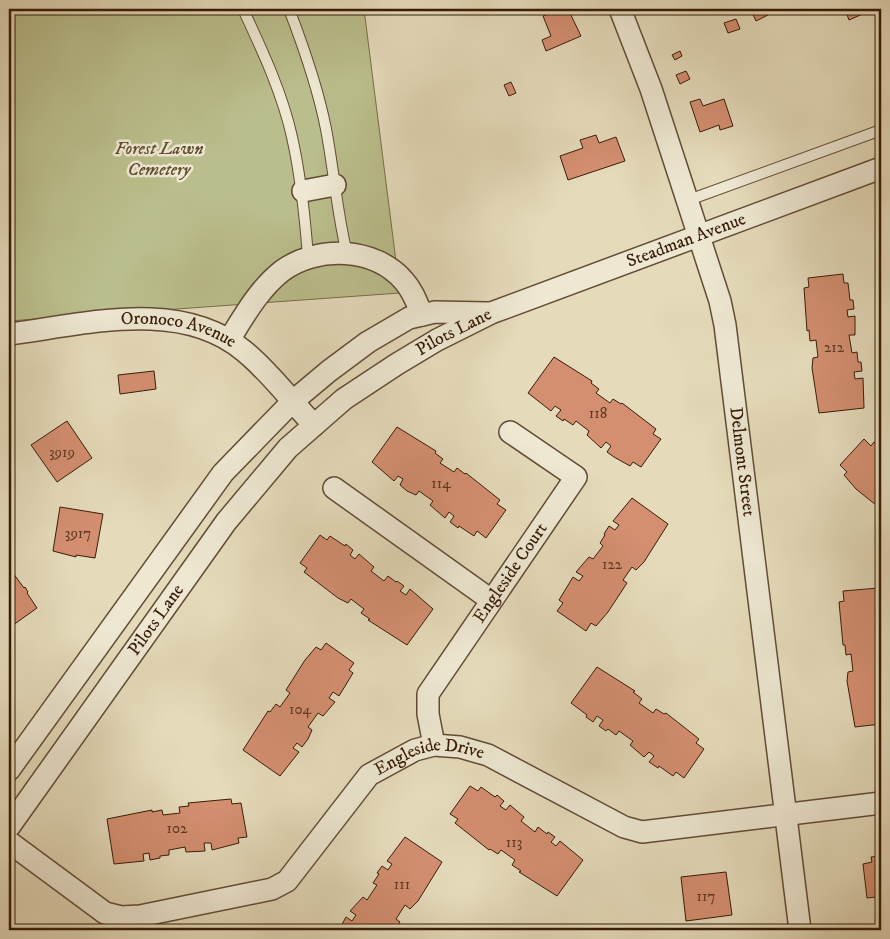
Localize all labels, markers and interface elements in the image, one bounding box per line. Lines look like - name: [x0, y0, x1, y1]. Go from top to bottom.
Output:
- park label: Forest Lawn Cemetery: [115, 138, 203, 181]
- street label: Steadman Avenue: [623, 208, 749, 273]
- street label: Pilots Lane: [412, 303, 495, 361]
- street label: Oronoco Avenue: [120, 308, 241, 353]
- house number: 212: [824, 338, 845, 357]
- house number: 118: [589, 404, 607, 423]
- street label: Delmont Street: [724, 406, 760, 518]
- house number: 3919: [49, 443, 75, 462]
- house number: 114: [431, 474, 451, 493]
- street label: Engleside Court: [469, 518, 553, 627]
- house number: 3917: [65, 524, 91, 543]
- house number: 122: [602, 555, 623, 574]
- street label: Pilots Lane: [123, 580, 189, 660]
- house number: 104: [289, 700, 311, 719]
- street label: Engleside Drive: [371, 734, 487, 781]
- house number: 102: [167, 819, 188, 838]
- house number: 113: [506, 833, 522, 852]
- house number: 111: [394, 875, 410, 894]
- house number: 117: [697, 887, 716, 906]

